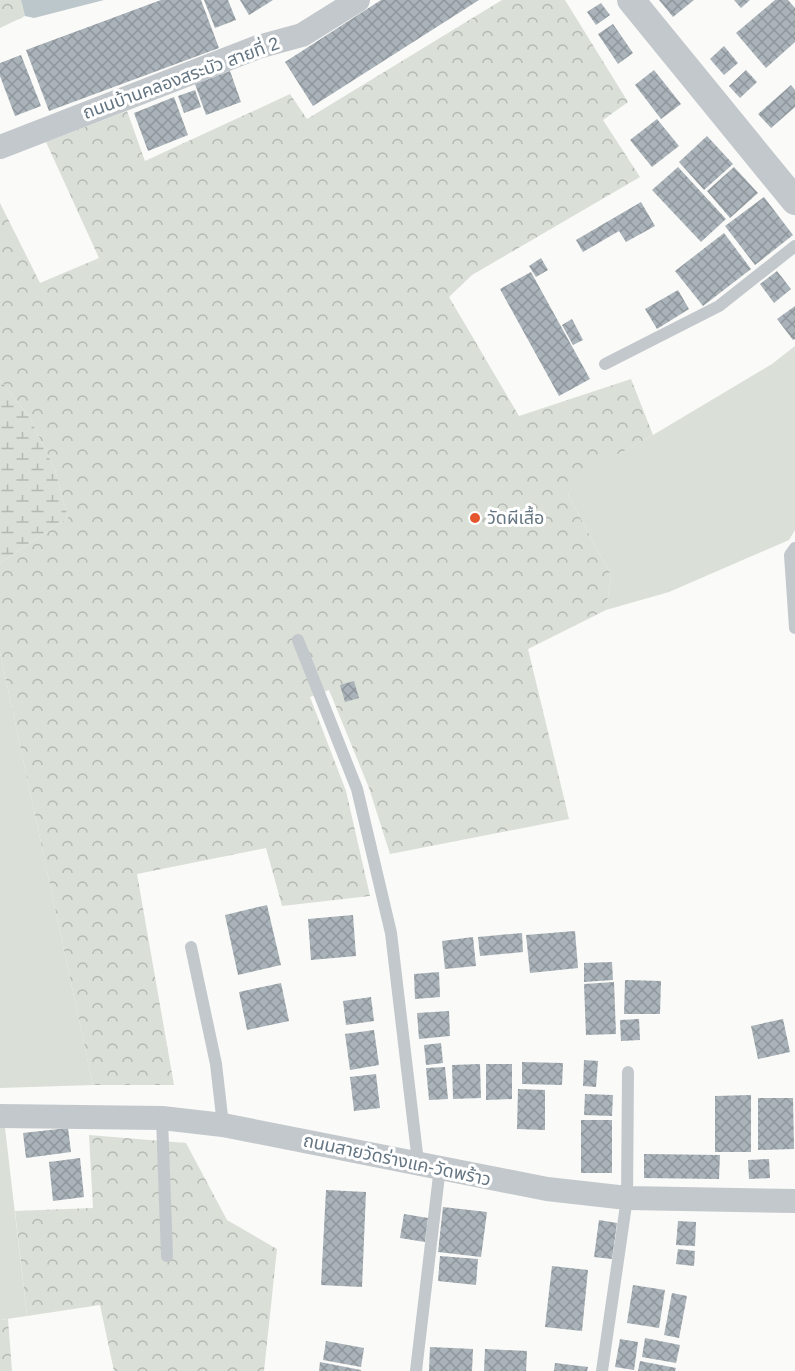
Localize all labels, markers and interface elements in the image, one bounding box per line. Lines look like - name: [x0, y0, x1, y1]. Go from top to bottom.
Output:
- street label: ถนนบ้านคลองสระบัว สายที่ 2: [79, 30, 282, 123]
- place label: วัดผีเสื้อ: [487, 505, 544, 528]
- marker: วัดผีเสื้อ: [468, 511, 482, 525]
- street label: ถนนสายวัดร่างแค-วัดพร้าว: [301, 1130, 493, 1190]

